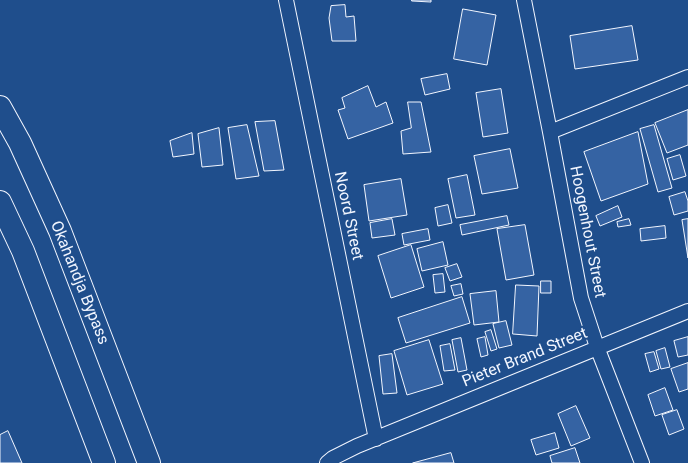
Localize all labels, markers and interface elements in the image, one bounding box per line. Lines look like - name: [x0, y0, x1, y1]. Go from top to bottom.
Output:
- street label: Hoogenhout Street: [565, 164, 609, 300]
- street label: Noord Street: [329, 170, 367, 262]
- street label: Okahandja Bypass: [45, 218, 113, 348]
- street label: Pieter Brand Street: [460, 324, 590, 392]

